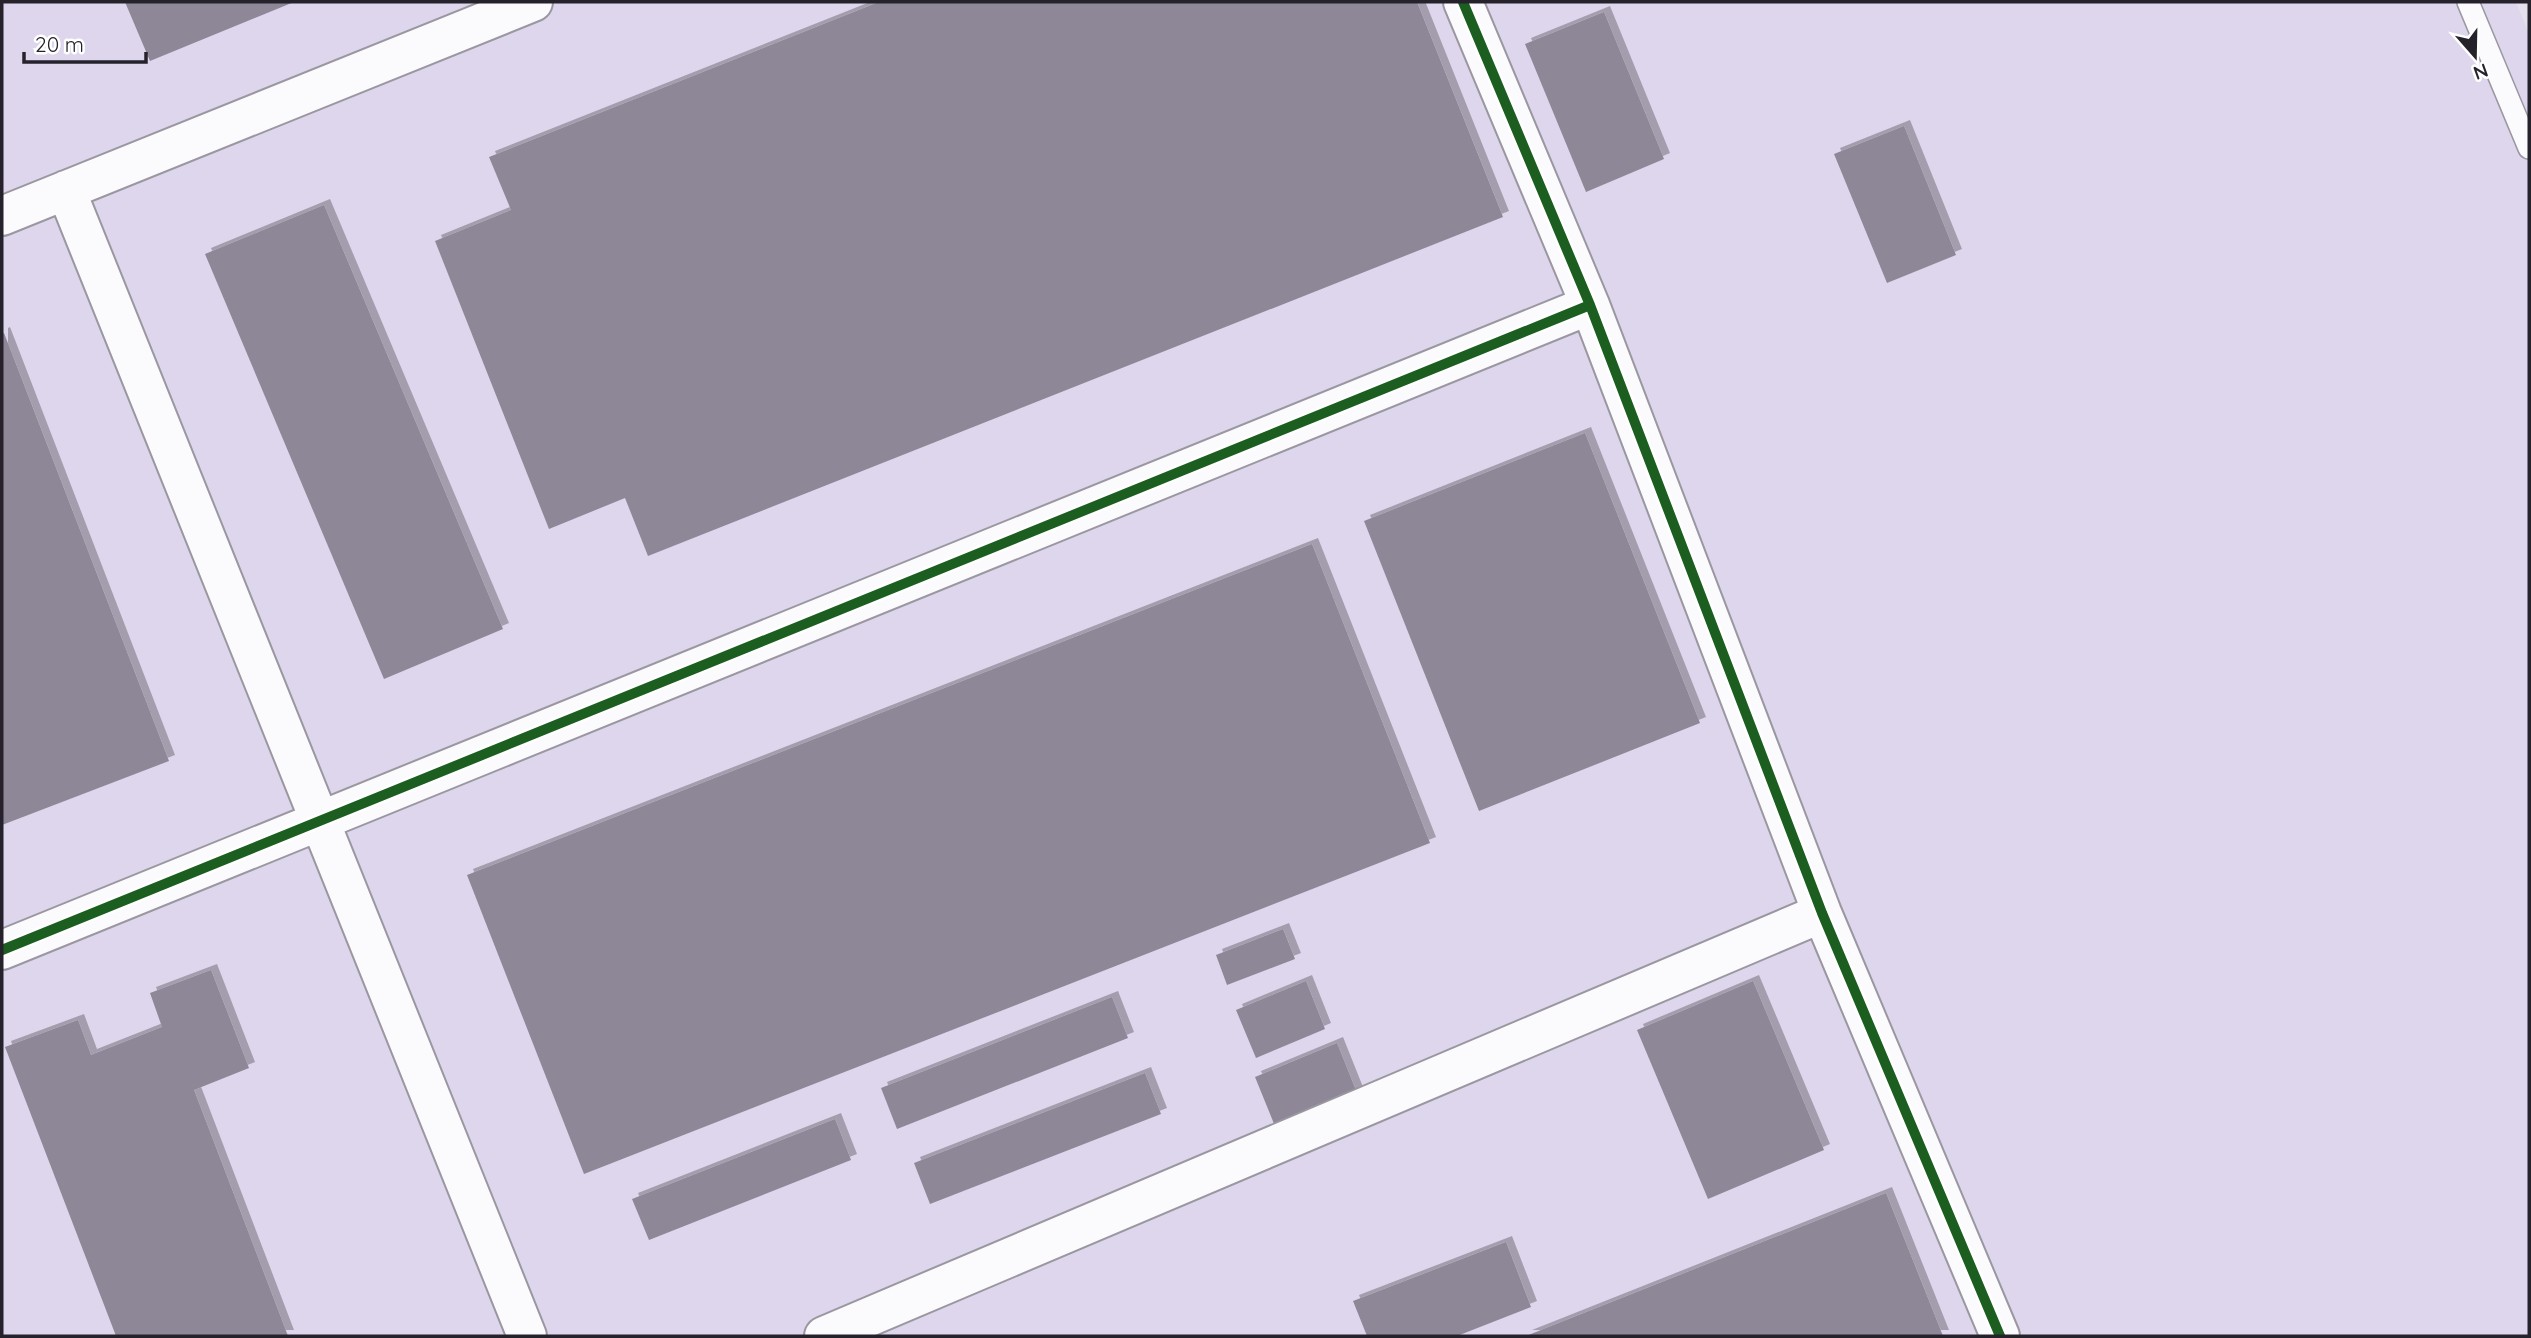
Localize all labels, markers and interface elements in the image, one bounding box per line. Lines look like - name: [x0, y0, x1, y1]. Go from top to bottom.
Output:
- scale bar: [24, 21, 147, 65]
- north arrow: [2440, 21, 2510, 91]
- text: 20 m: [35, 31, 84, 57]
- text: N: [2470, 58, 2491, 86]

